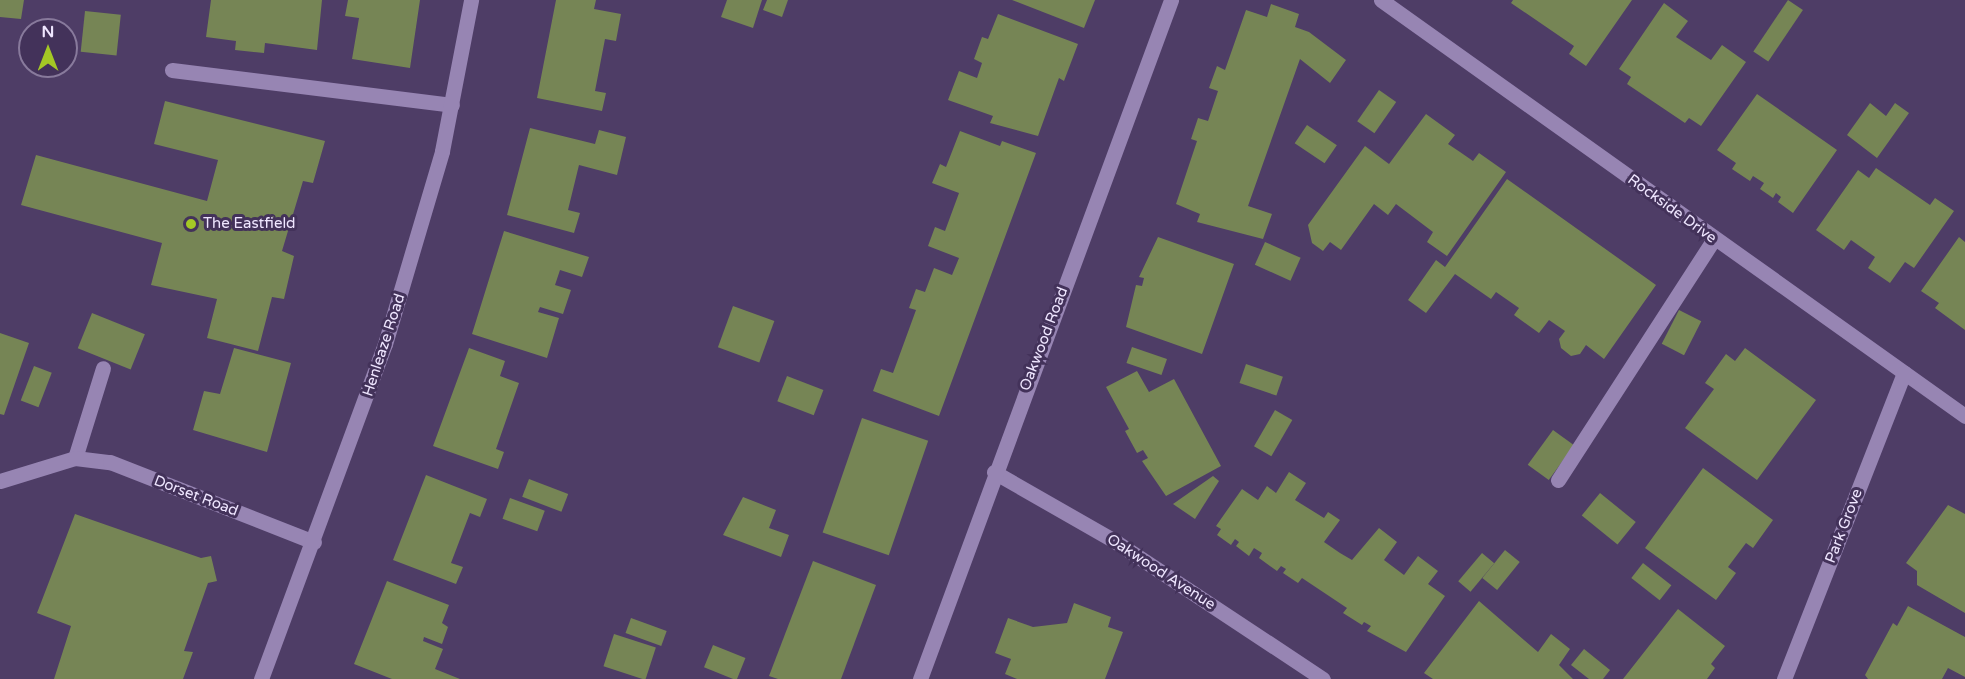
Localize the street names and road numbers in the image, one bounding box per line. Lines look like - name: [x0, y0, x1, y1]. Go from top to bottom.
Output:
- street label: Rockside Drive: [1624, 171, 1720, 247]
- street label: Oakwood Road: [1016, 285, 1072, 393]
- street label: Henleaze Road: [359, 291, 409, 399]
- street label: Dorset Road: [151, 472, 241, 520]
- street label: Park Grove: [1822, 486, 1866, 566]
- street label: Oakwood Avenue: [1103, 530, 1219, 614]

